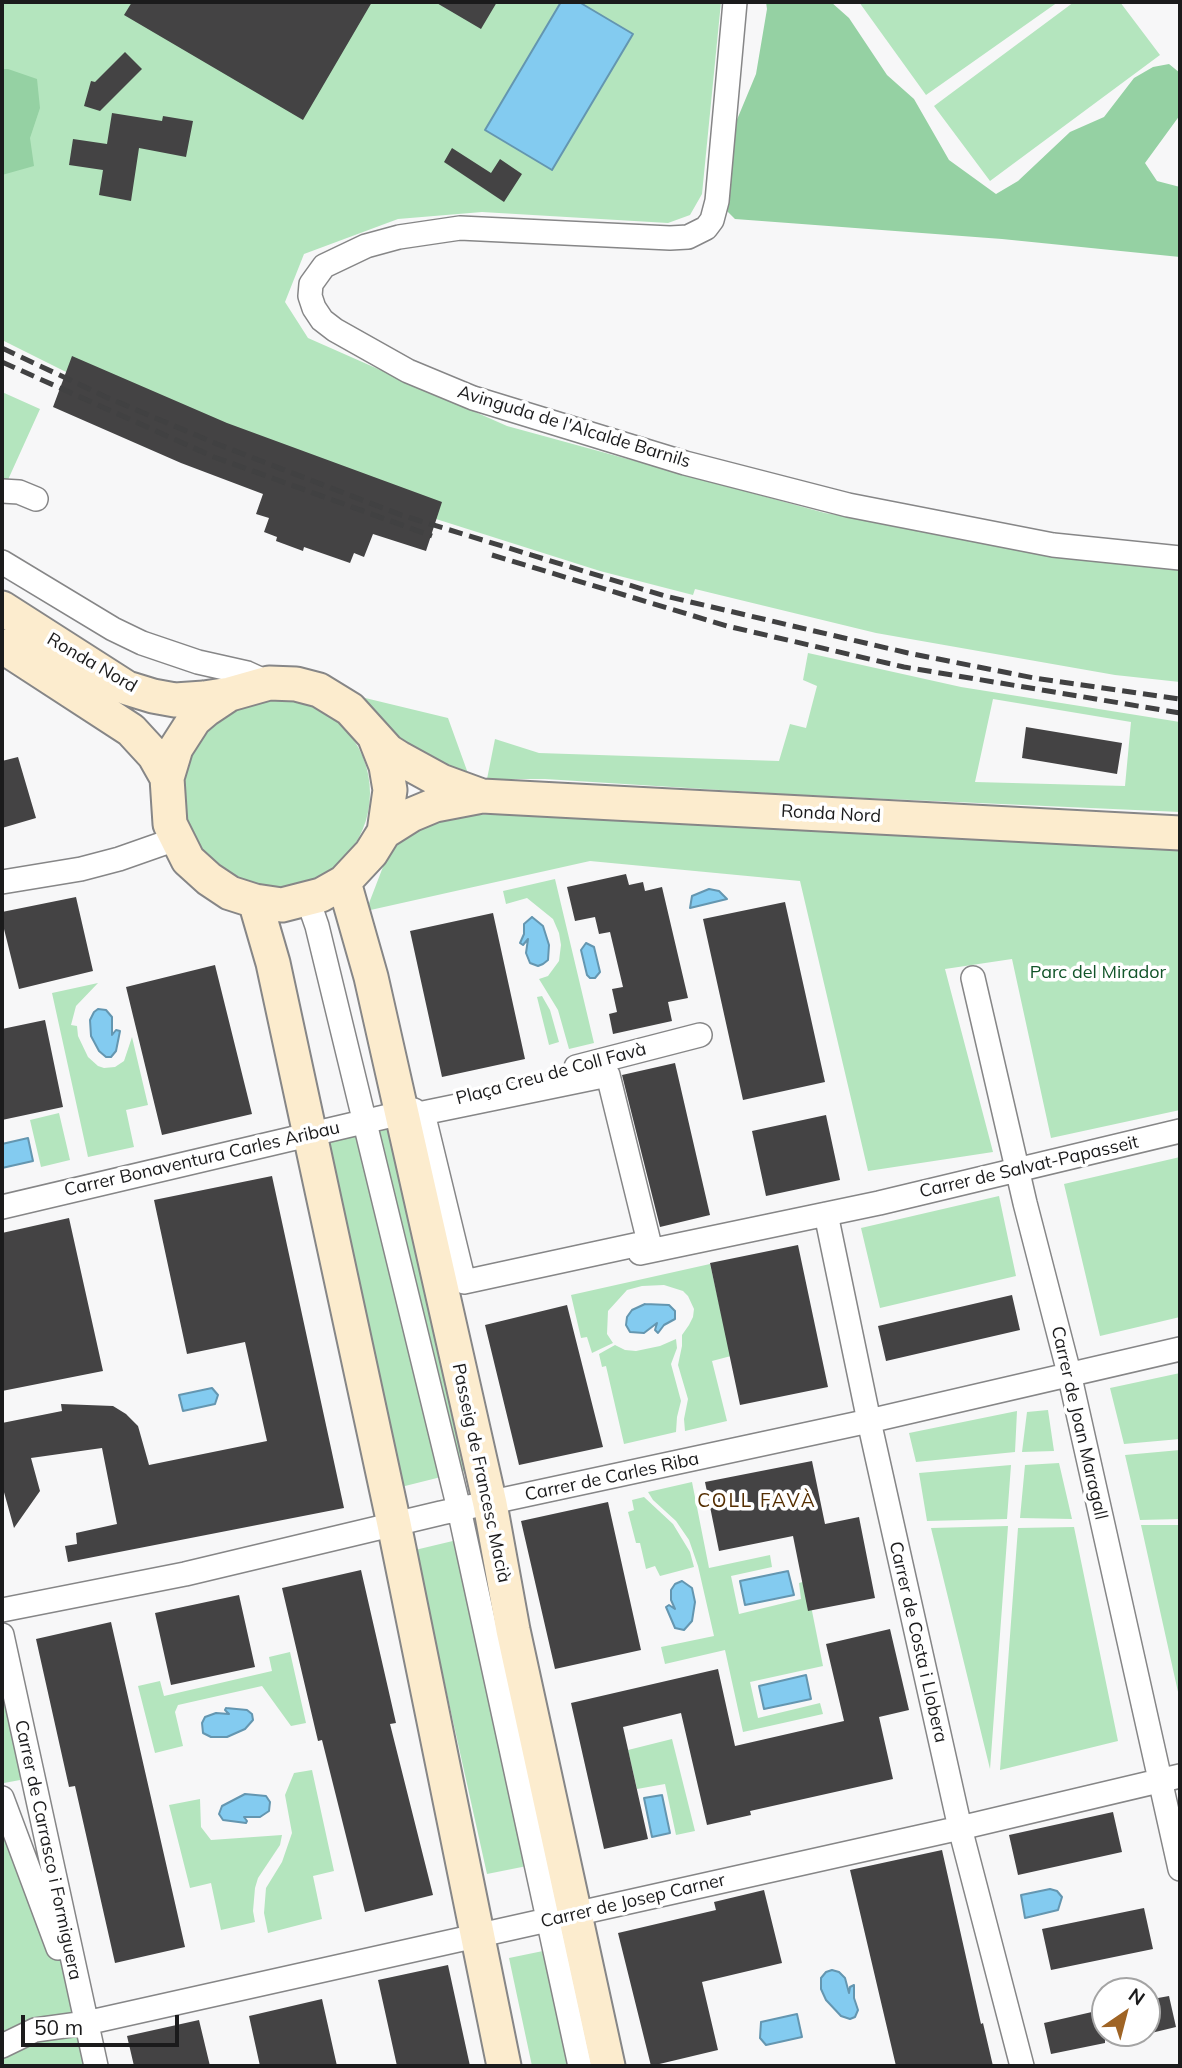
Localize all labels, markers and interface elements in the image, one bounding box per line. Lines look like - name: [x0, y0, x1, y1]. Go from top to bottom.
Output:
- street label: Avinguda de l'Alcalde Barnils: [455, 381, 693, 473]
- street label: Ronda Nord: [43, 629, 141, 697]
- street label: Ronda Nord: [780, 801, 882, 827]
- park label: Parc del Mirador: [1030, 962, 1166, 984]
- street label: Plaça Creu de Coll Favà: [454, 1038, 648, 1110]
- street label: Carrer Bonaventura Carles Aribau: [62, 1117, 342, 1201]
- street label: Carrer de Salvat-Papasseit: [917, 1131, 1141, 1203]
- street label: Carrer de Joan Maragall: [1046, 1324, 1112, 1522]
- street label: Passeig de Francesc Macià: [447, 1361, 515, 1585]
- street label: Carrer de Carles Riba: [523, 1448, 701, 1506]
- district label: COLL FAVÀ: [698, 1490, 816, 1512]
- street label: Carrer de Costa i Llobera: [884, 1539, 952, 1745]
- street label: Carrer de Carrasco i Formiguera: [10, 1718, 86, 1982]
- street label: Carrer de Josep Carner: [539, 1869, 727, 1933]
- north arrow: [1091, 1977, 1161, 2047]
- text: N: [1124, 1982, 1150, 2010]
- scale bar: [24, 2002, 182, 2046]
- text: 50 m: [34, 2014, 83, 2040]

